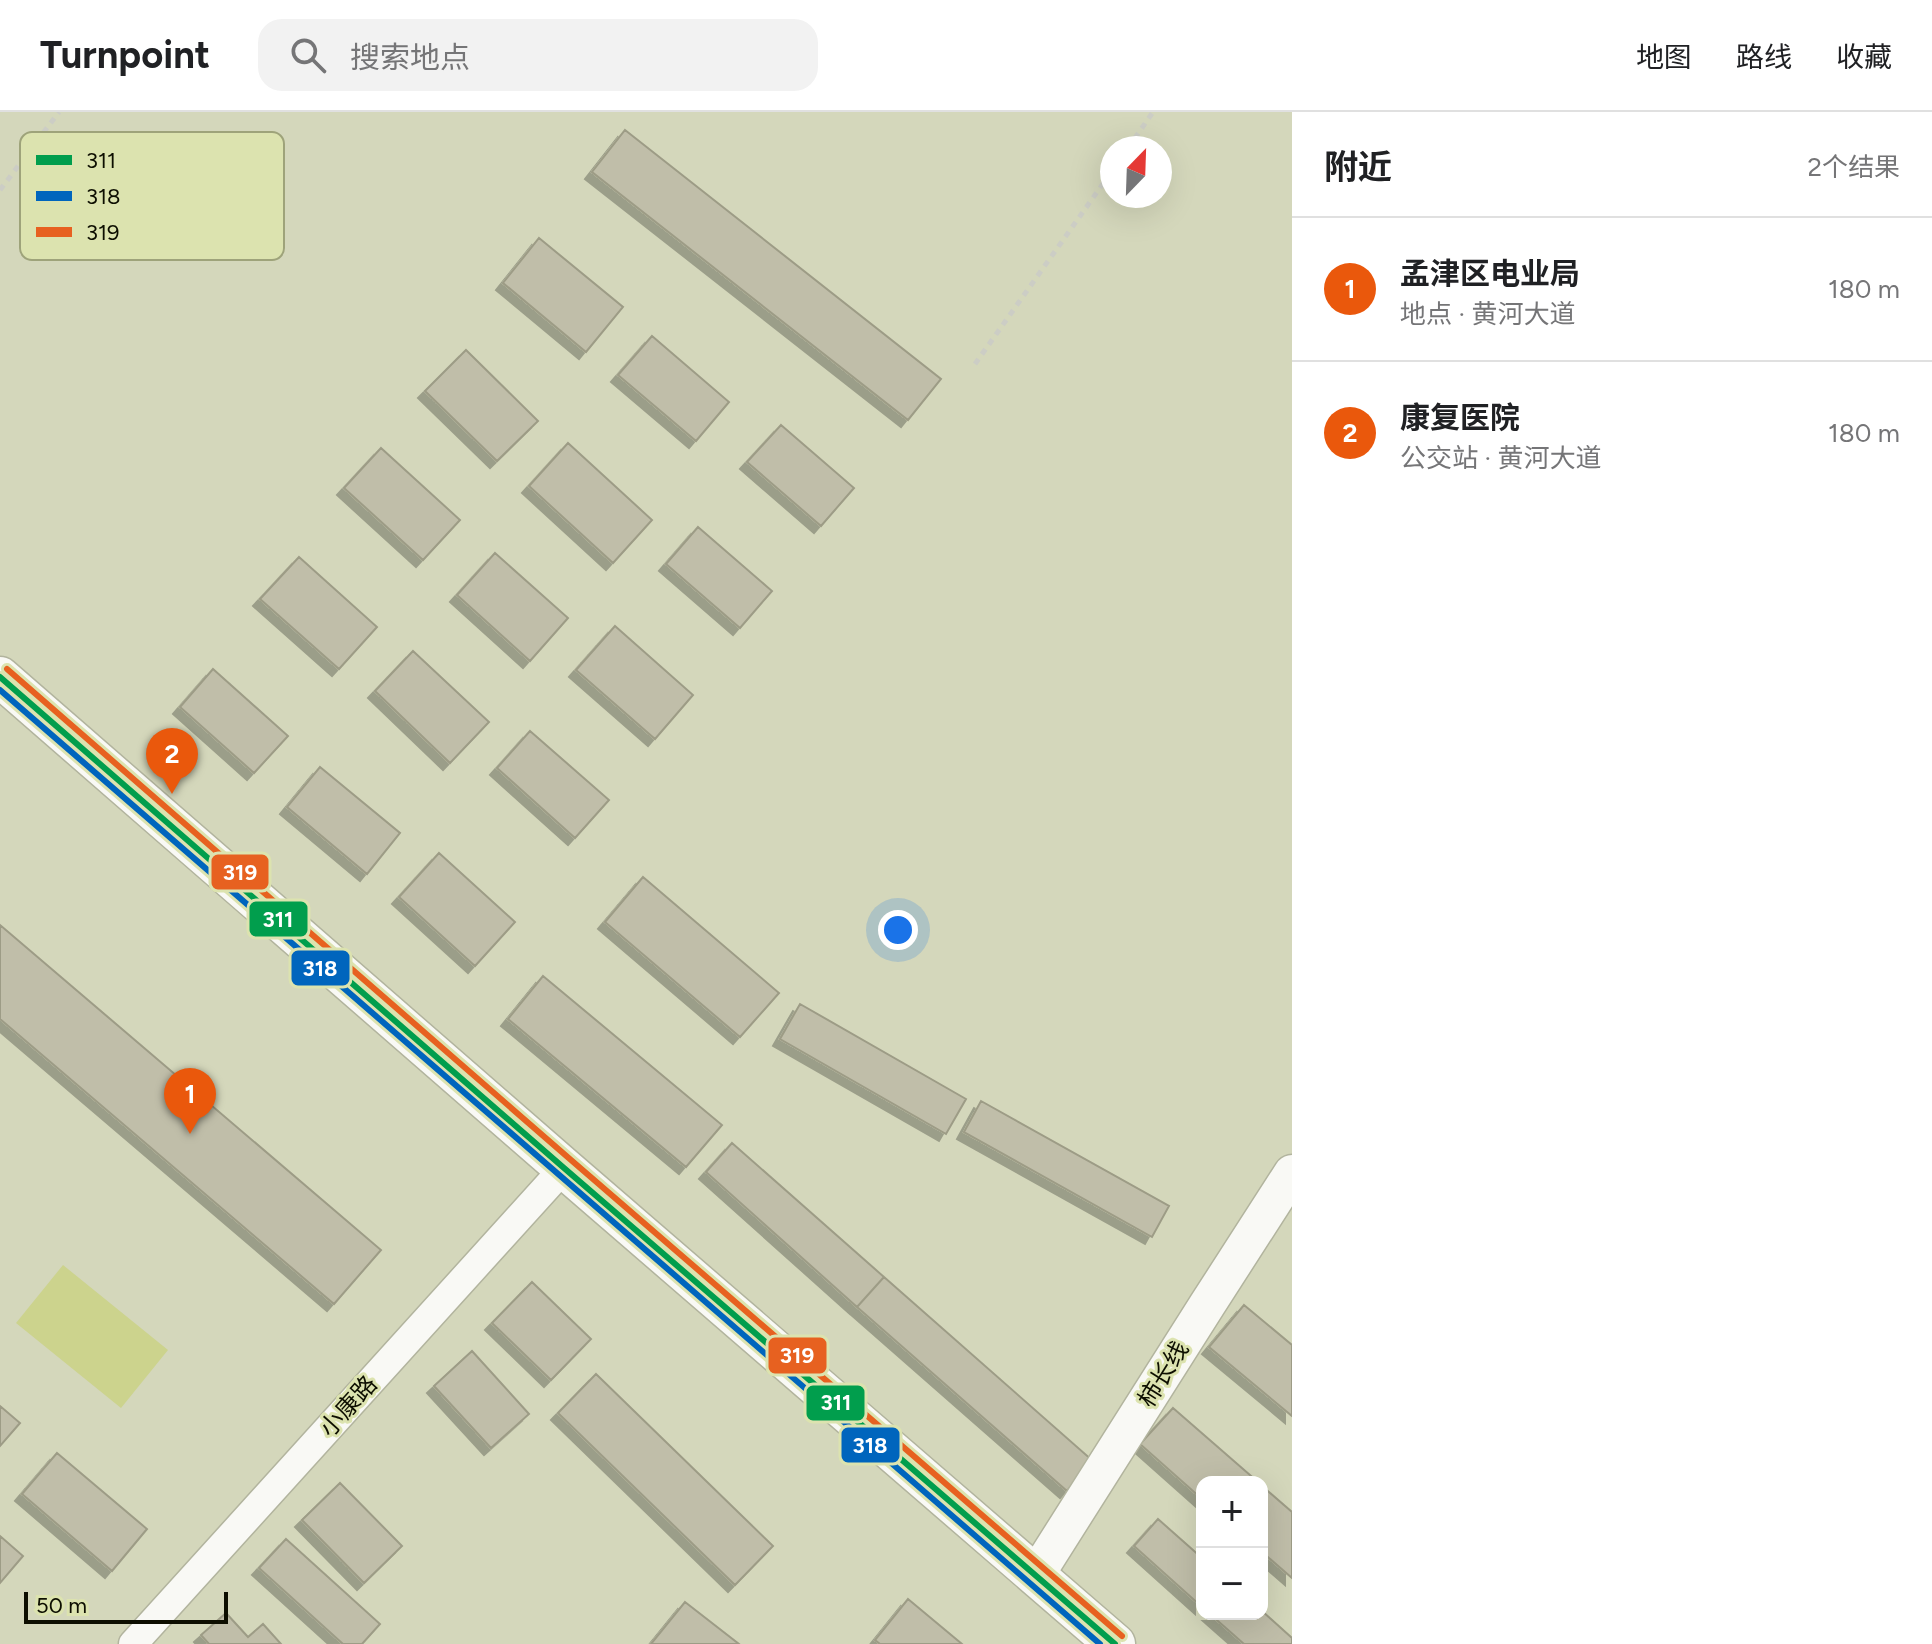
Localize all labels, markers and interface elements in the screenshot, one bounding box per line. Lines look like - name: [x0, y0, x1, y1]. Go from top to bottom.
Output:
- search box: [258, 19, 818, 91]
- text: Turnpoint: [40, 32, 210, 78]
- icon: search: [286, 33, 330, 77]
- text: 搜索地点: [350, 39, 470, 76]
- text: 地图: [1636, 40, 1692, 74]
- text: 路线: [1736, 40, 1792, 74]
- text: 收藏: [1836, 40, 1892, 74]
- legend: [20, 132, 284, 260]
- north arrow: [1100, 136, 1172, 208]
- text: 311: [86, 147, 116, 174]
- text: 附近: [1324, 147, 1392, 188]
- text: 2个结果: [1807, 151, 1900, 183]
- text: 318: [86, 183, 121, 210]
- text: 319: [86, 219, 120, 246]
- text: 孟津区电业局: [1400, 255, 1580, 292]
- text: 1: [1345, 273, 1355, 305]
- text: 180 m: [1828, 273, 1900, 305]
- text: 地点 · 黄河大道: [1400, 298, 1575, 330]
- text: 康复医院: [1400, 399, 1520, 436]
- text: 2: [1342, 417, 1358, 449]
- text: 180 m: [1828, 417, 1900, 449]
- text: 公交站 · 黄河大道: [1400, 442, 1601, 474]
- pin: 2: [146, 728, 198, 794]
- line badge: 319: [210, 853, 270, 891]
- text: 319: [223, 859, 257, 886]
- line badge: 311: [248, 900, 309, 938]
- text: 311: [263, 906, 293, 933]
- your location: [878, 910, 918, 950]
- line badge: 318: [290, 949, 351, 987]
- text: 318: [303, 955, 337, 982]
- pin: 1: [164, 1068, 216, 1134]
- line badge: 319: [767, 1336, 828, 1375]
- street label: 柿长线: [1132, 1336, 1194, 1412]
- text: 319: [780, 1342, 814, 1369]
- street label: 小康路: [313, 1370, 383, 1442]
- line badge: 311: [805, 1384, 866, 1422]
- text: 311: [821, 1389, 851, 1416]
- line badge: 318: [840, 1426, 901, 1464]
- text: 318: [853, 1432, 887, 1459]
- map controls: [1196, 1476, 1268, 1620]
- button: +: [1196, 1476, 1268, 1548]
- button: −: [1196, 1548, 1268, 1620]
- scale bar: [24, 1588, 228, 1624]
- text: 50 m: [36, 1592, 87, 1619]

